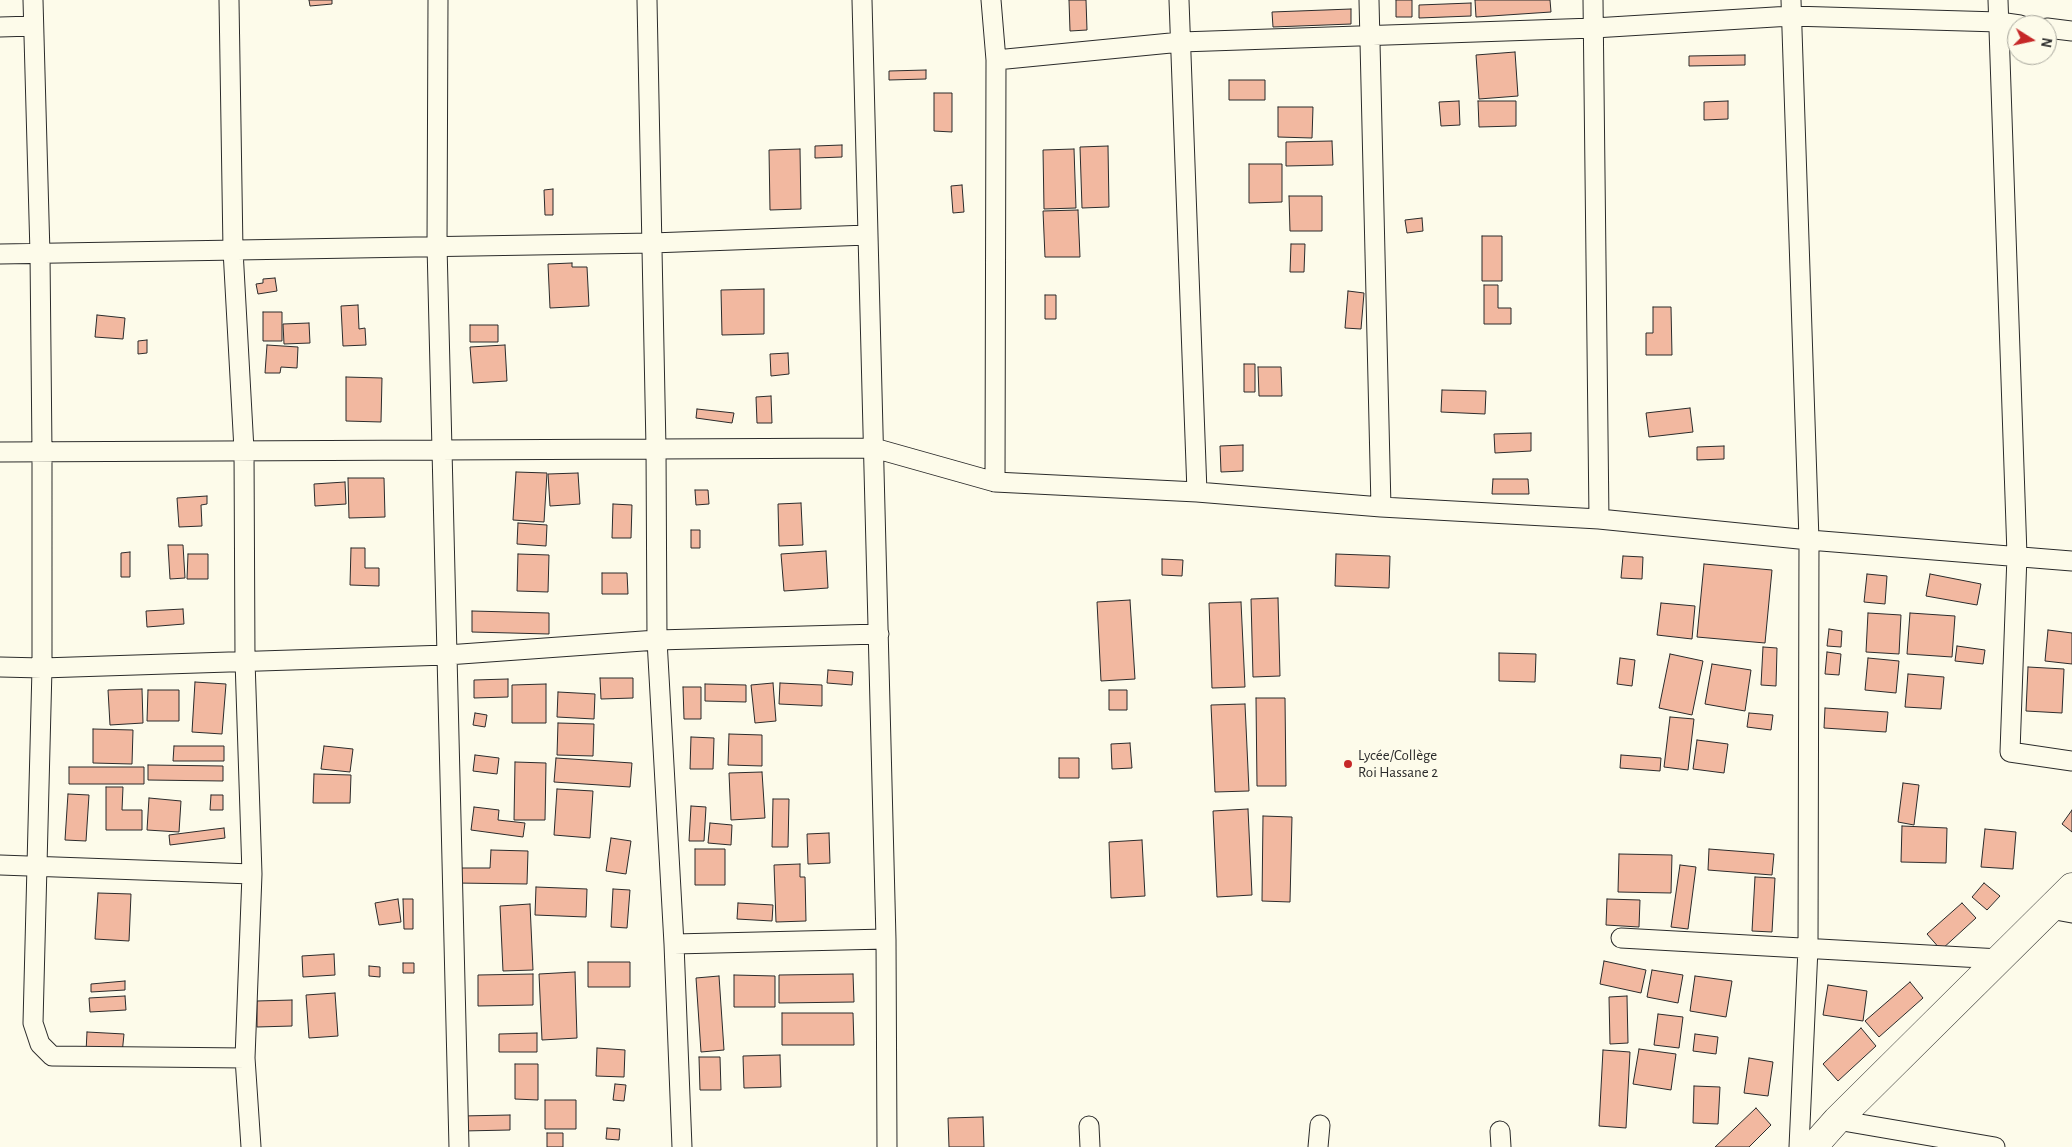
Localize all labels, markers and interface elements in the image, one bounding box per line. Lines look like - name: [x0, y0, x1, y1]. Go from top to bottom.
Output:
- north arrow: [2007, 15, 2057, 65]
- text: N: [2038, 36, 2054, 48]
- place label: Lycée/Collège Roi Hassane 2: [1358, 746, 1438, 781]
- marker: Lycée/Collège Roi Hassane 2: [1342, 758, 1354, 770]

